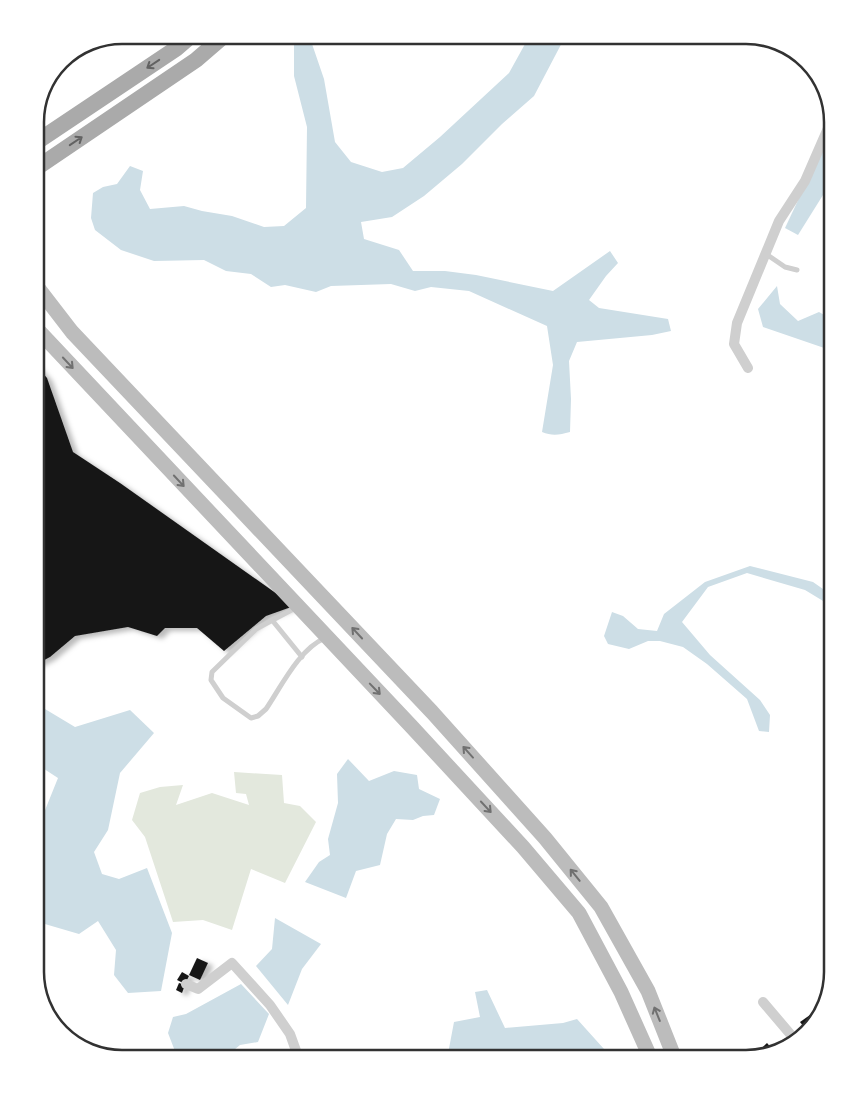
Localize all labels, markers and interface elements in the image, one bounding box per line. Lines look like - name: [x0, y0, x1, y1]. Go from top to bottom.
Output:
- one-way arrow: [146, 59, 160, 69]
- one-way arrow: [68, 136, 82, 146]
- one-way arrow: [62, 357, 74, 370]
- one-way arrow: [173, 475, 185, 488]
- one-way arrow: [351, 627, 363, 640]
- one-way arrow: [369, 682, 381, 695]
- one-way arrow: [462, 746, 474, 759]
- one-way arrow: [480, 801, 492, 814]
- one-way arrow: [569, 868, 580, 881]
- one-way arrow: [652, 1007, 661, 1022]

